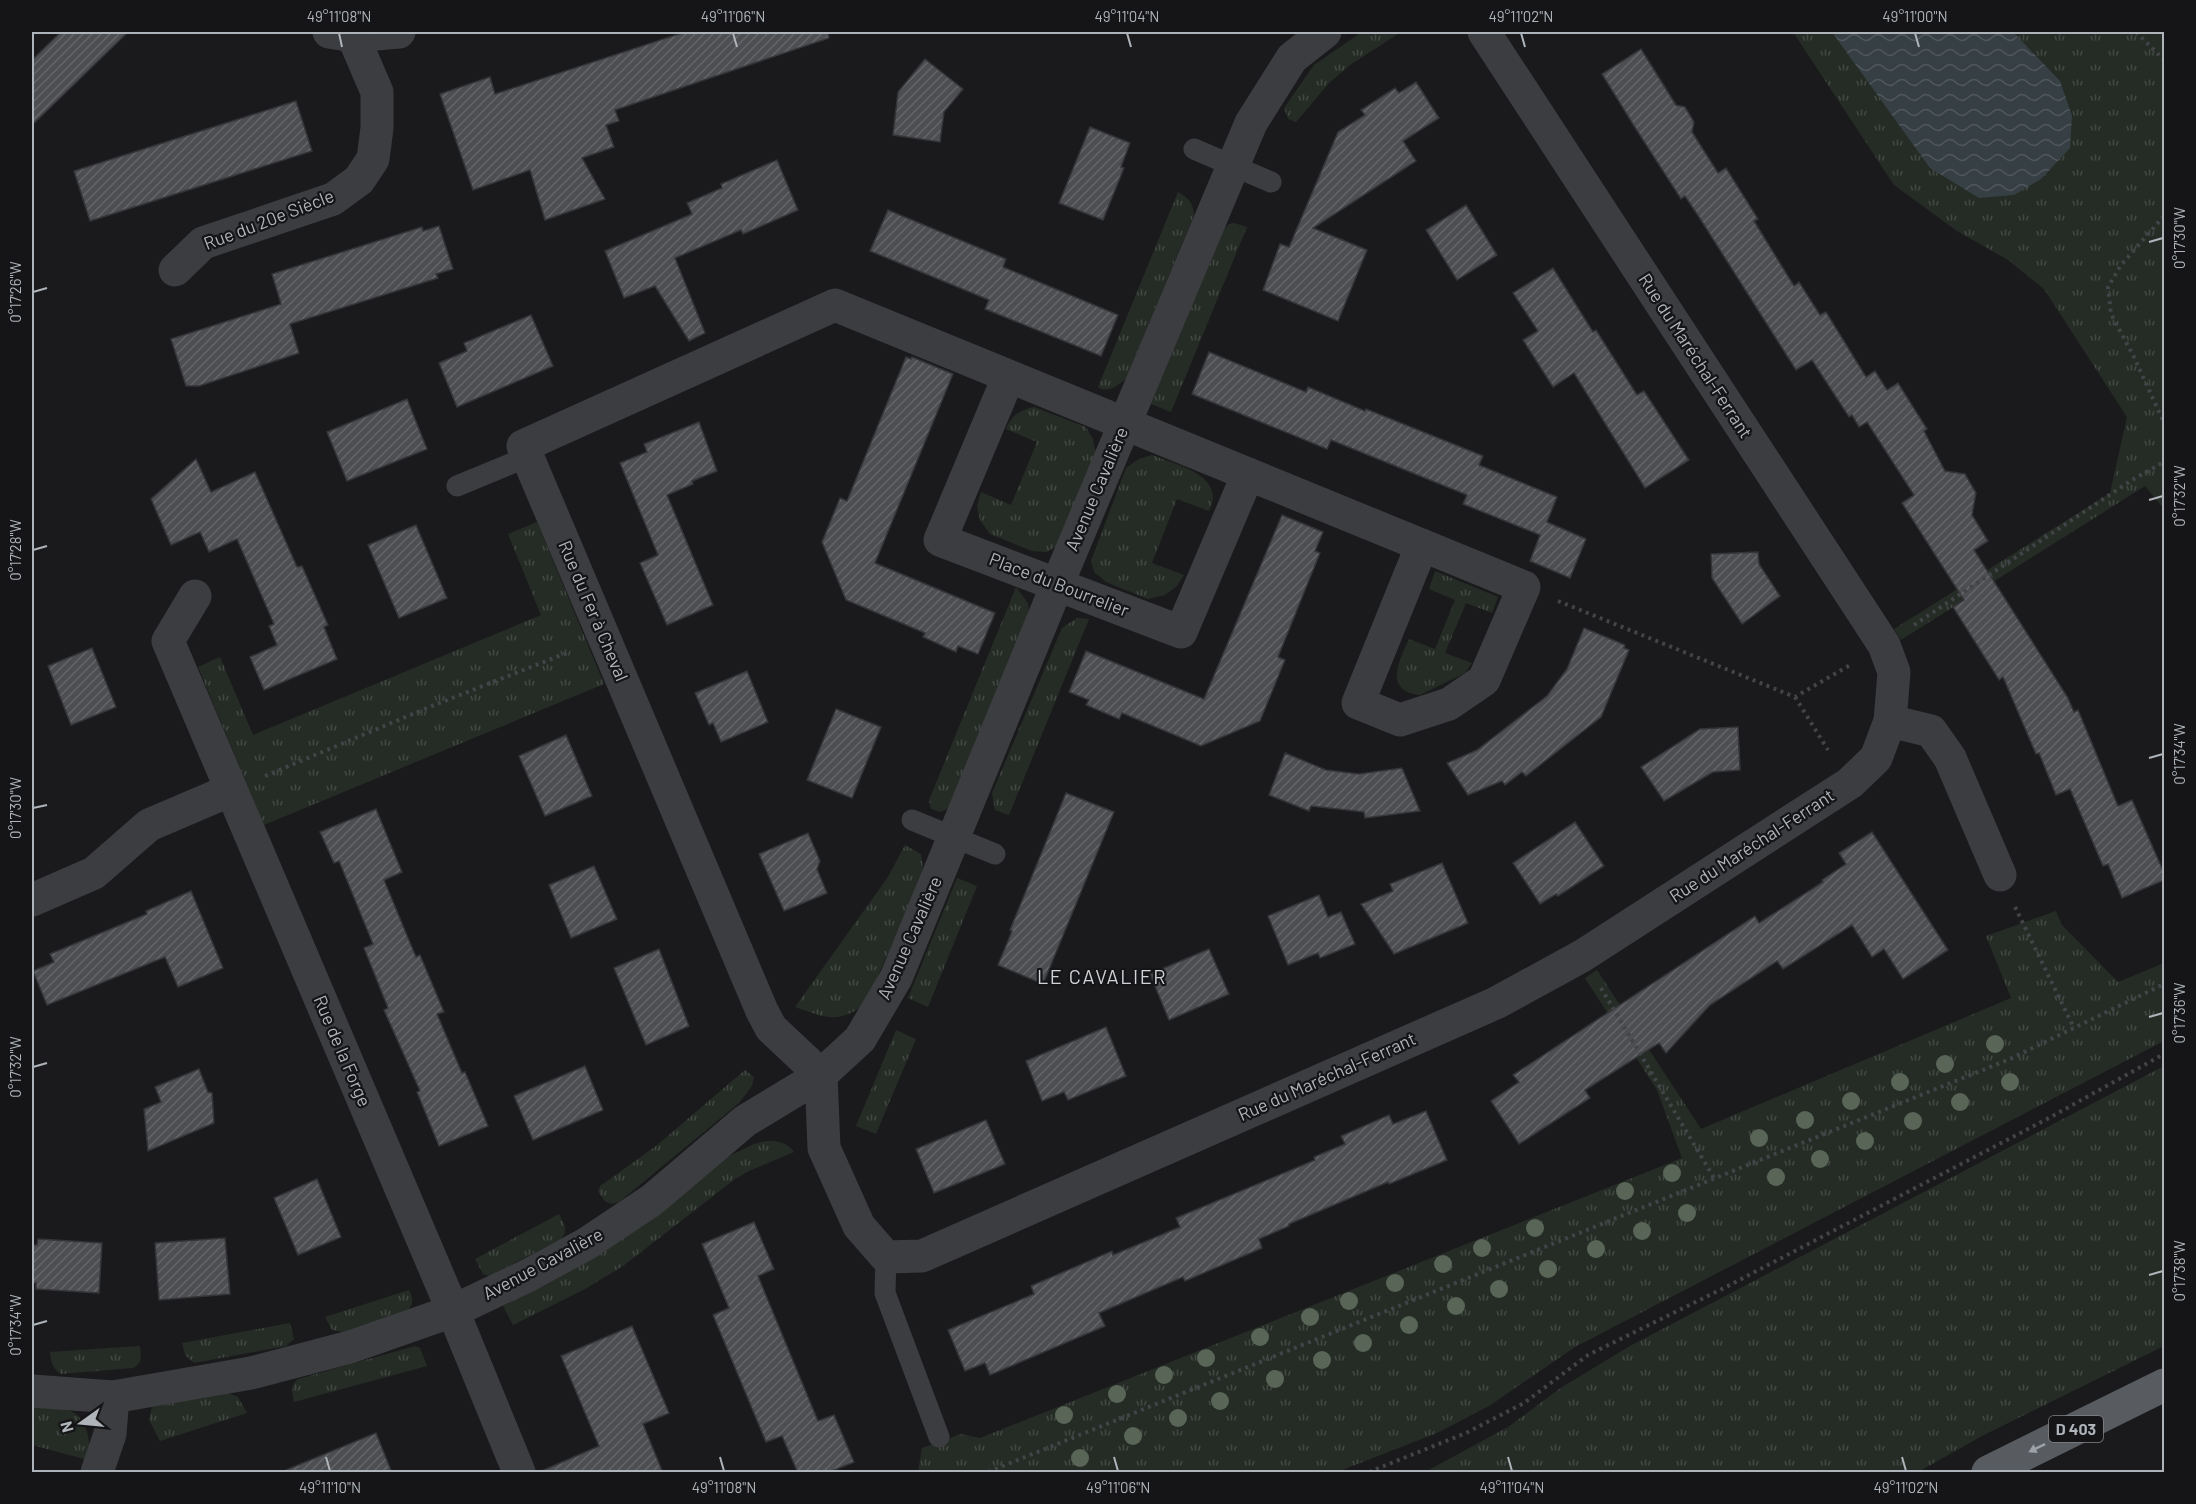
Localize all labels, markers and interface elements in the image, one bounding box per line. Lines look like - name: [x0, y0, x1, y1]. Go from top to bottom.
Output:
- text: 49°11'08"N: [307, 7, 371, 25]
- text: 49°11'06"N: [701, 7, 765, 25]
- text: 49°11'04"N: [1095, 7, 1159, 25]
- text: 49°11'02"N: [1489, 7, 1553, 25]
- text: 49°11'00"N: [1882, 7, 1948, 25]
- street label: Rue du 20e Siècle: [200, 184, 337, 254]
- text: 0°17'30"W: [2170, 207, 2188, 269]
- text: 0°17'26"W: [6, 261, 24, 323]
- street label: Rue du Maréchal-Ferrant: [1634, 269, 1757, 442]
- street label: Avenue Cavalière: [1060, 423, 1132, 554]
- text: 0°17'32"W: [2170, 465, 2188, 527]
- text: 0°17'28"W: [6, 519, 24, 581]
- street label: Rue du Fer à Cheval: [554, 537, 633, 684]
- street label: Place du Bourrelier: [986, 547, 1133, 621]
- text: 0°17'34"W: [2170, 723, 2188, 785]
- text: 0°17'30"W: [6, 777, 24, 839]
- street label: Rue du Maréchal-Ferrant: [1665, 784, 1838, 907]
- street label: Avenue Cavalière: [872, 873, 946, 1003]
- district label: LE CAVALIER: [1037, 964, 1167, 988]
- text: 0°17'36"W: [2170, 982, 2188, 1044]
- street label: Rue de la Forge: [310, 992, 376, 1110]
- street label: Rue du Maréchal-Ferrant: [1234, 1027, 1419, 1125]
- text: 0°17'32"W: [6, 1036, 24, 1098]
- street label: Avenue Cavalière: [479, 1222, 606, 1304]
- text: 0°17'38"W: [2170, 1240, 2188, 1302]
- text: 0°17'34"W: [6, 1294, 24, 1356]
- north arrow: [51, 1393, 111, 1453]
- road number: D 403: [2049, 1416, 2103, 1442]
- text: N: [55, 1419, 77, 1435]
- one-way arrow: [2028, 1443, 2045, 1453]
- text: 49°11'10"N: [299, 1478, 361, 1496]
- text: 49°11'08"N: [692, 1478, 756, 1496]
- text: 49°11'06"N: [1086, 1478, 1150, 1496]
- text: 49°11'04"N: [1480, 1478, 1544, 1496]
- text: 49°11'02"N: [1874, 1478, 1938, 1496]

